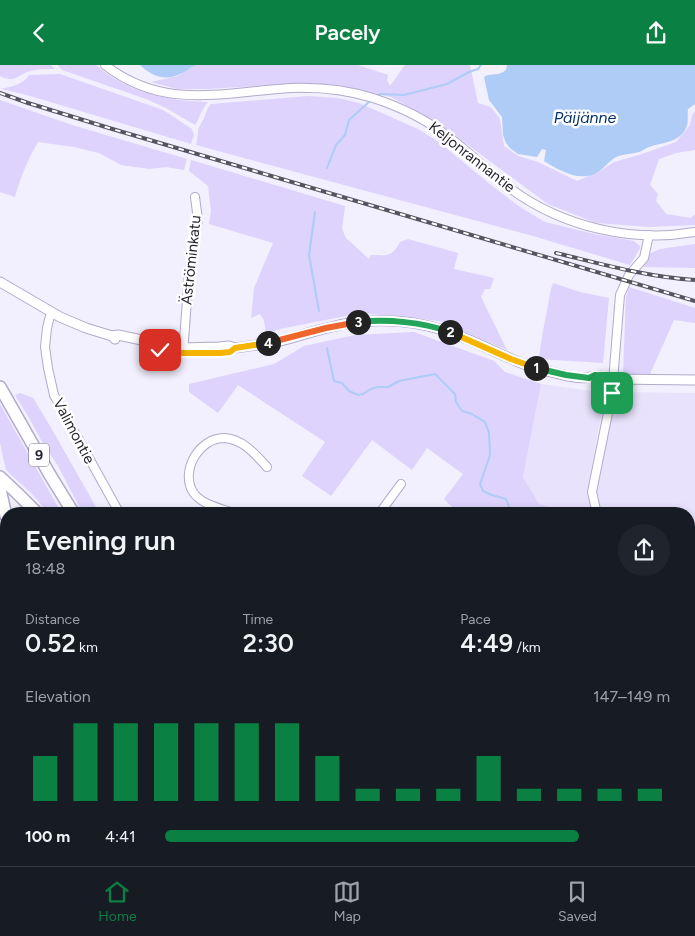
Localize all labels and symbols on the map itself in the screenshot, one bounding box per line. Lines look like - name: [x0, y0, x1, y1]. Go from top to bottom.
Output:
- water label: Päijänne: [554, 108, 616, 127]
- street label: Keljonrannantie: [425, 118, 519, 196]
- street label: Äströminkatu: [177, 214, 205, 306]
- pin: 3: [346, 309, 370, 335]
- pin: 2: [438, 319, 462, 345]
- pin: [139, 329, 181, 371]
- pin: 4: [256, 331, 280, 355]
- pin: 1: [524, 355, 548, 381]
- pin: [591, 372, 633, 414]
- street label: Valimontie: [49, 395, 99, 467]
- road number: 9: [29, 443, 49, 467]

